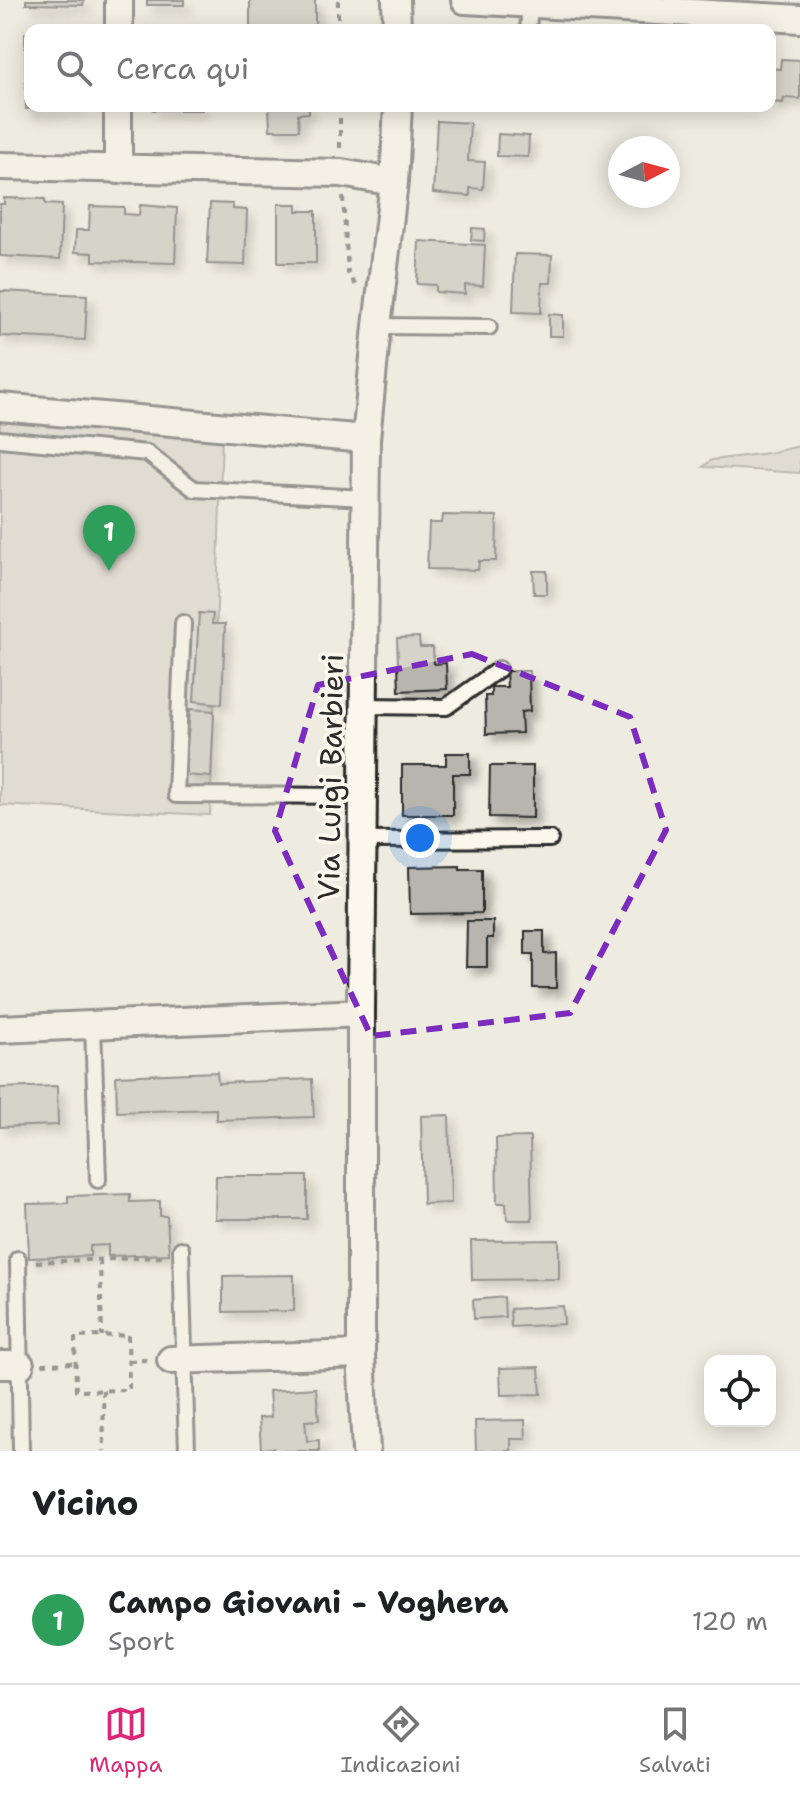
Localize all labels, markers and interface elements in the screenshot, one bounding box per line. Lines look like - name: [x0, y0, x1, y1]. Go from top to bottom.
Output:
- search box: [24, 24, 776, 112]
- icon: search: [52, 46, 96, 90]
- text: Cerca qui: [116, 48, 249, 89]
- north arrow: [608, 136, 680, 208]
- pin: 1: [83, 505, 135, 571]
- street label: Via Luigi Barbieri: [308, 653, 353, 901]
- your location: [400, 818, 440, 858]
- map controls: [704, 1355, 776, 1427]
- button: locate: [704, 1355, 776, 1427]
- text: Vicino: [32, 1480, 139, 1526]
- text: Campo Giovani - Voghera: [108, 1582, 508, 1623]
- text: 1: [52, 1603, 64, 1638]
- text: 120 m: [692, 1603, 768, 1638]
- text: Sport: [108, 1623, 175, 1658]
- tab: Mappa: [89, 1702, 162, 1779]
- tab: Indicazioni: [341, 1702, 461, 1779]
- tab: Salvati: [639, 1702, 711, 1779]

